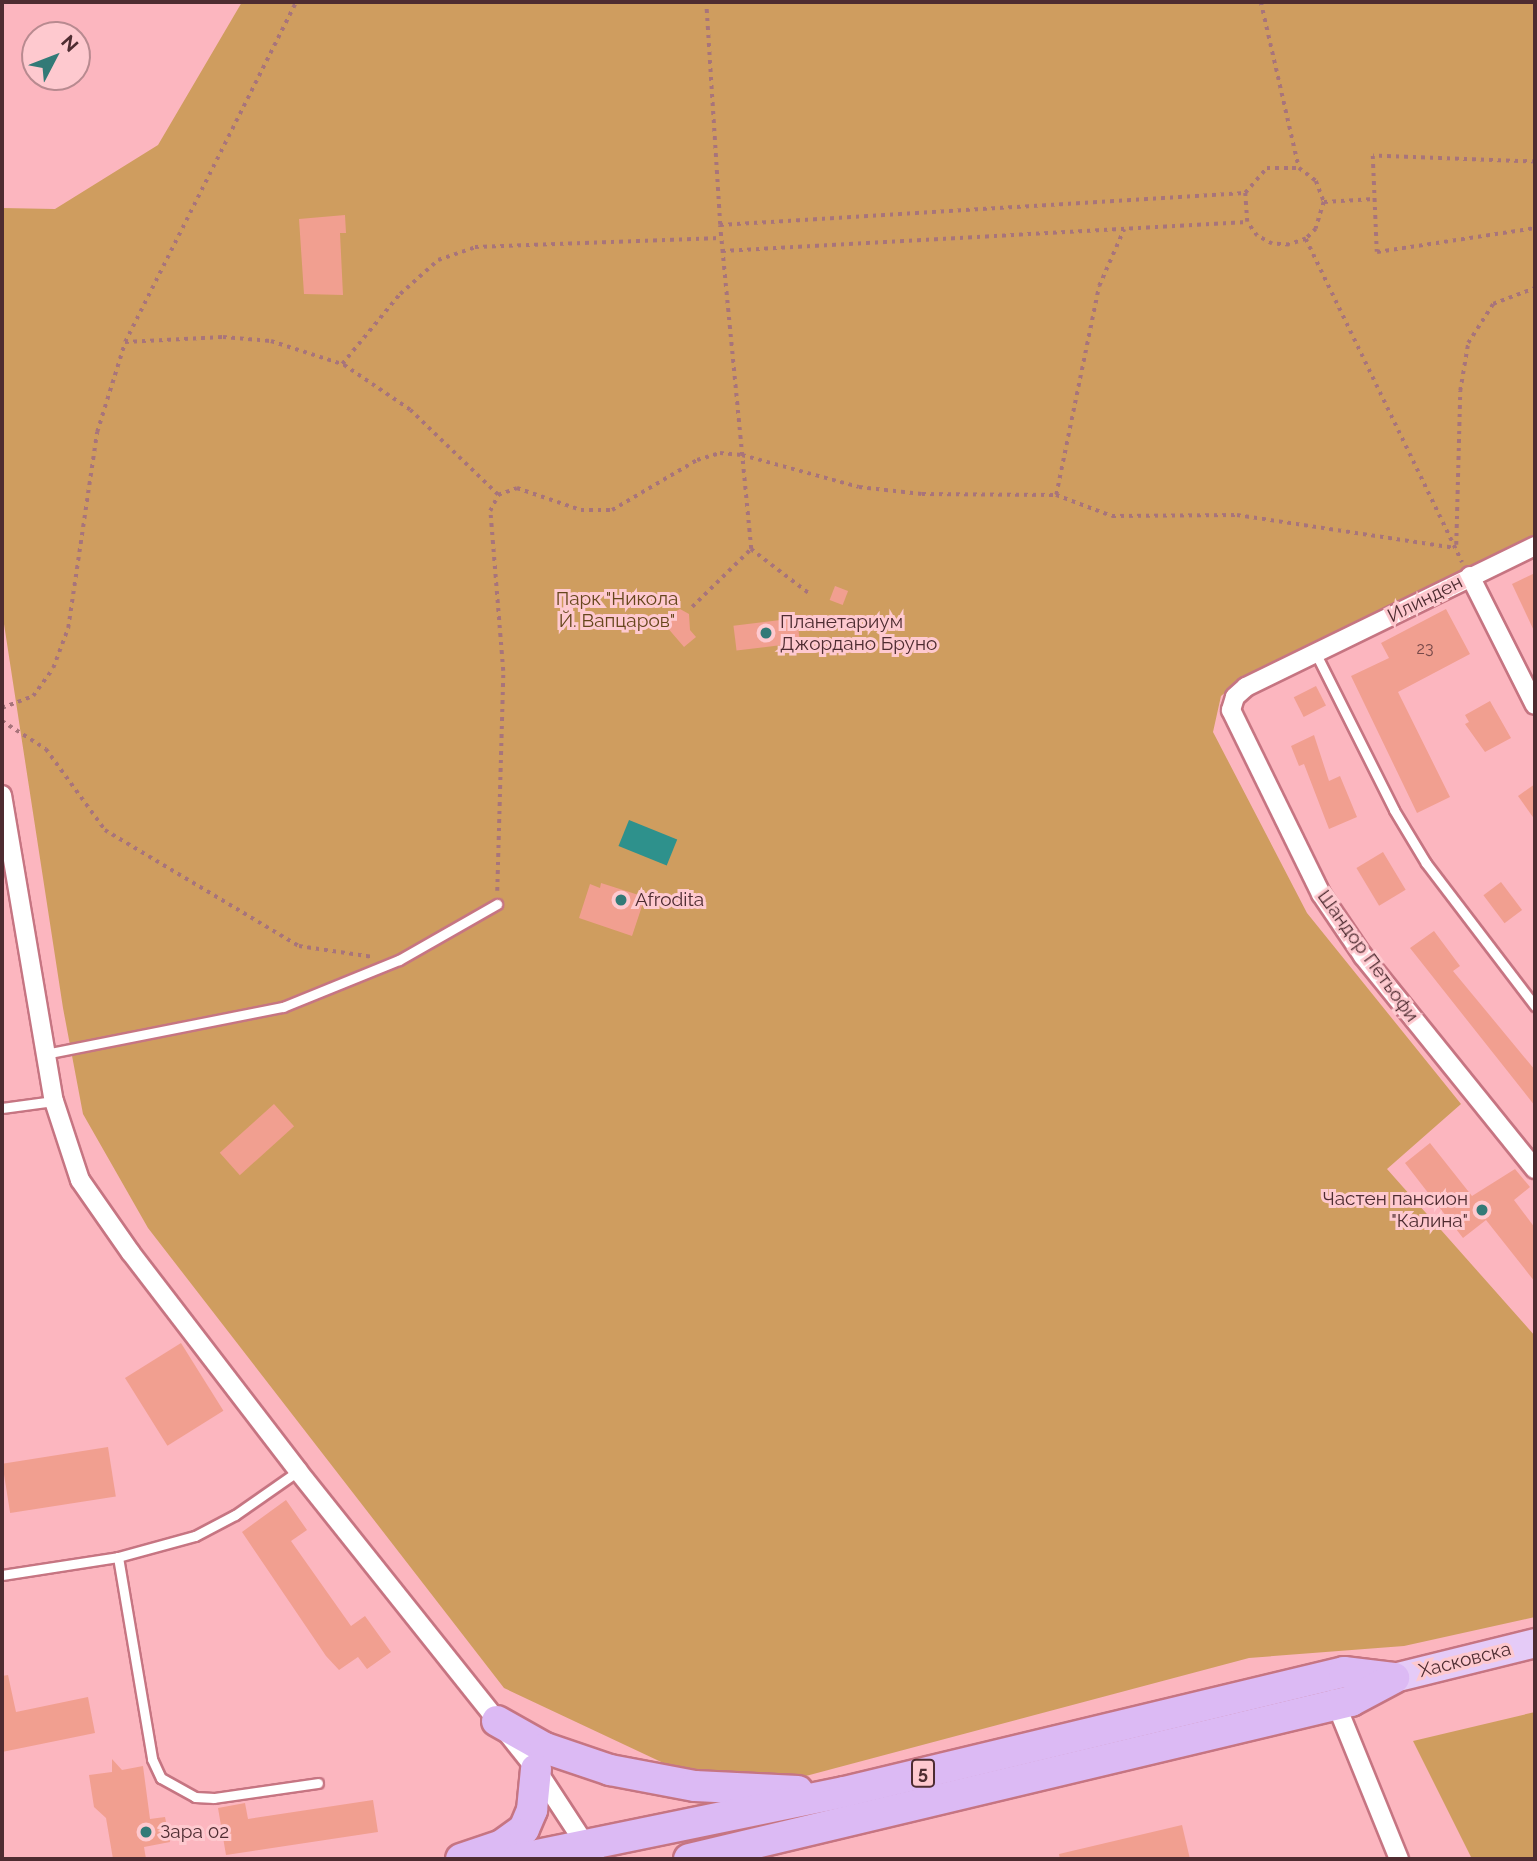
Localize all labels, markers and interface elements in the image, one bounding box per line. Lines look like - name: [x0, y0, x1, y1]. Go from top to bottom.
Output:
- north arrow: [21, 21, 91, 91]
- text: N: [57, 31, 83, 56]
- street label: Илинден: [1384, 570, 1466, 628]
- park label: Парк "Никола Й. Вапцаров": [555, 588, 679, 632]
- place label: Планетариум Джордано Бруно: [780, 611, 937, 655]
- marker: Планетариум Джордано Бруно: [758, 625, 774, 641]
- house number: 23: [1417, 639, 1433, 659]
- street label: Шандор Петьофи: [1313, 886, 1423, 1026]
- place label: Afrodita: [635, 889, 704, 911]
- marker: Afrodita: [613, 892, 629, 908]
- place label: Частен пансион "Калина": [1323, 1188, 1468, 1232]
- marker: Частен пансион "Калина": [1474, 1202, 1490, 1218]
- street label: Хасковска: [1417, 1638, 1513, 1682]
- road number: 5: [911, 1758, 935, 1788]
- place label: Зара 02: [160, 1821, 229, 1843]
- marker: Зара 02: [138, 1824, 154, 1840]

